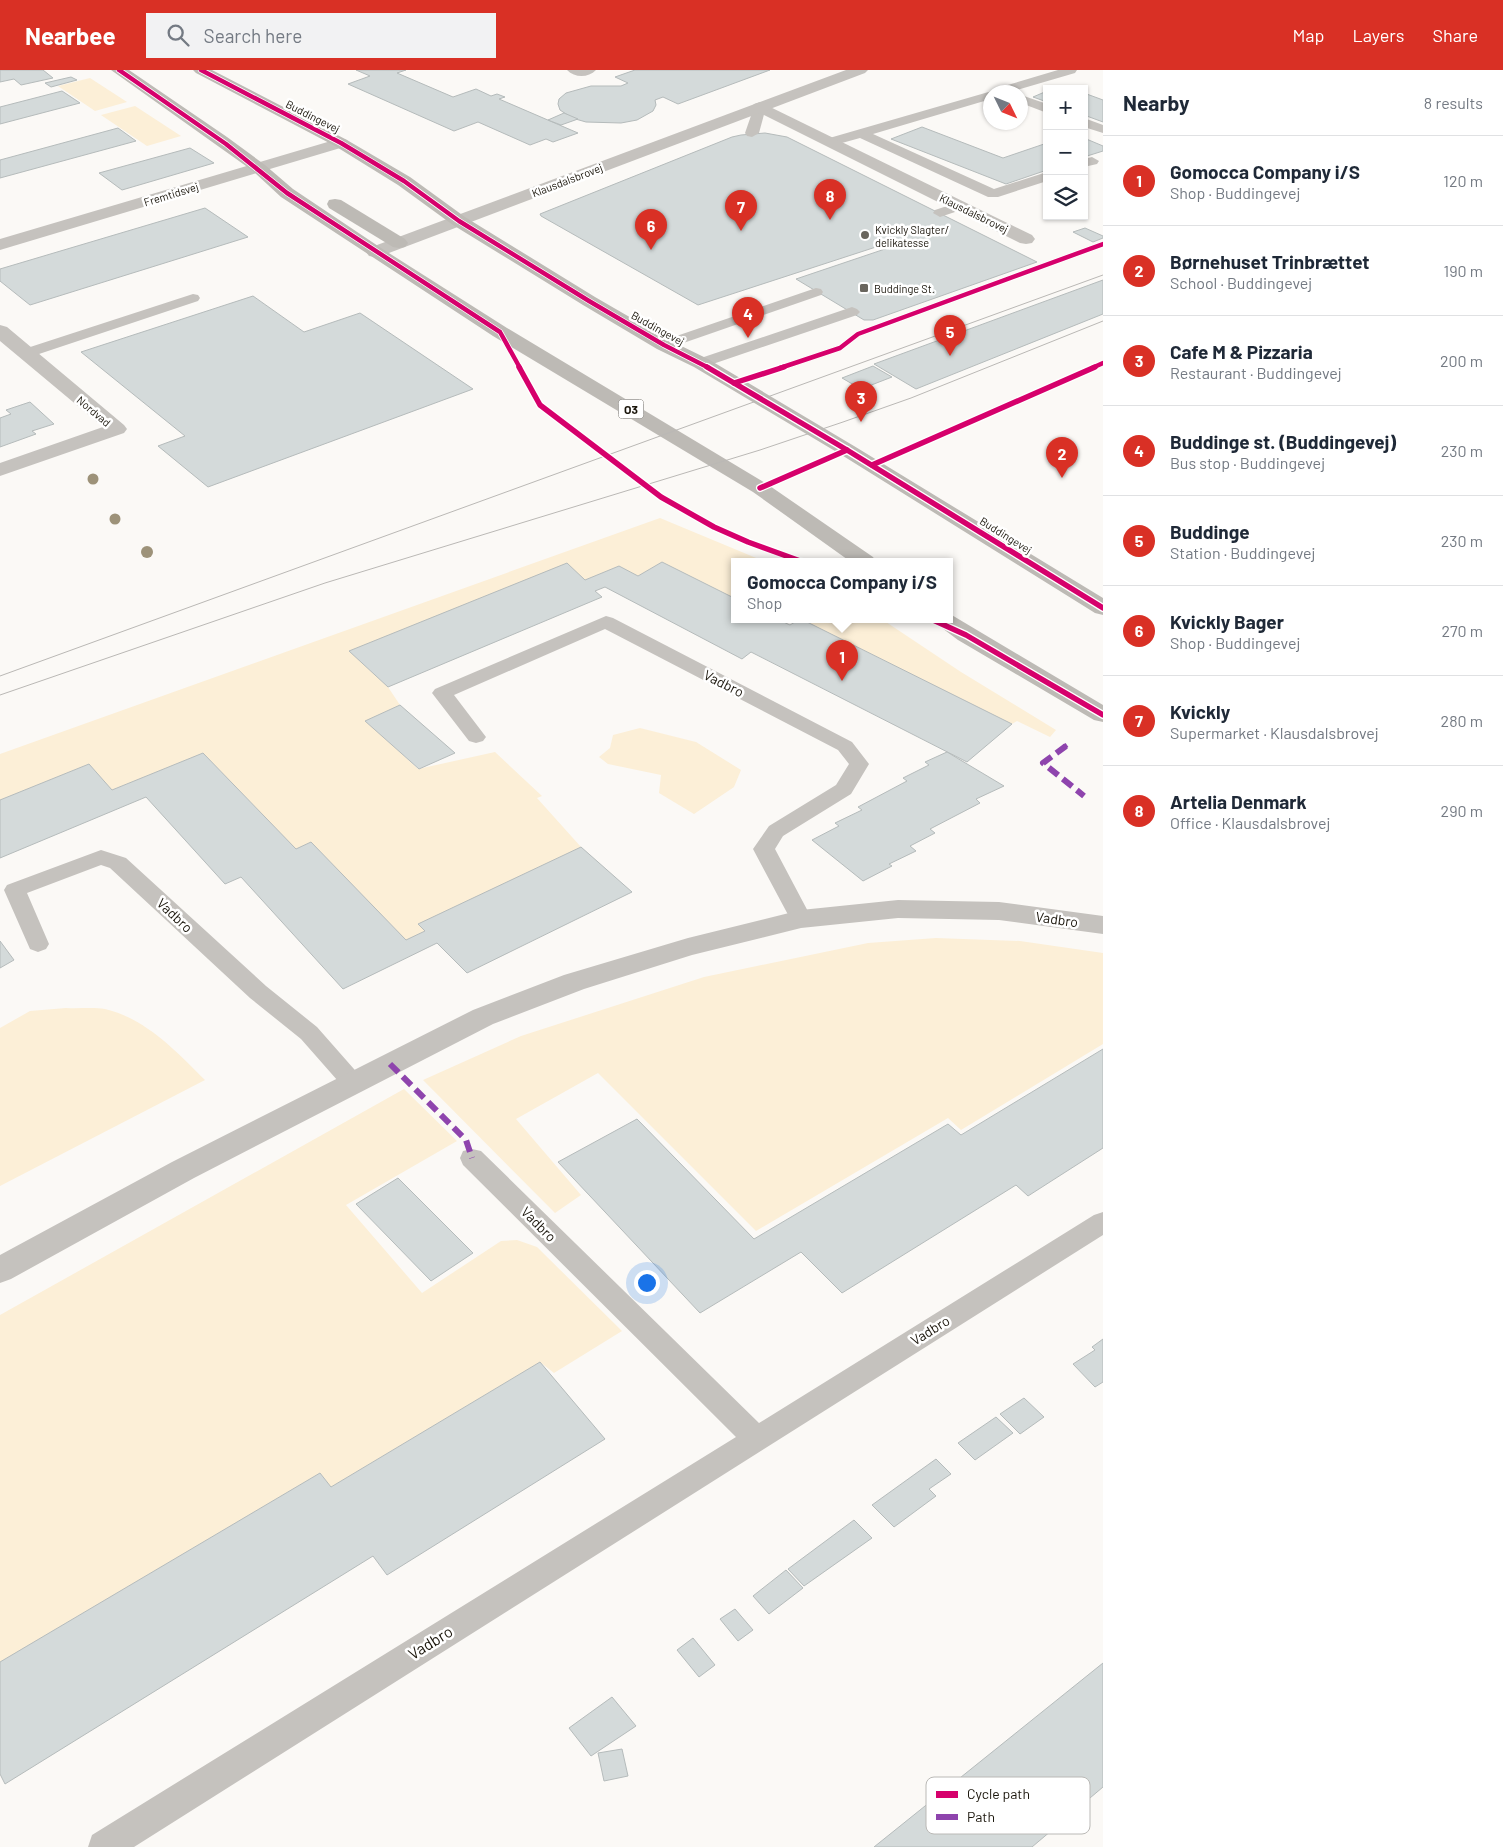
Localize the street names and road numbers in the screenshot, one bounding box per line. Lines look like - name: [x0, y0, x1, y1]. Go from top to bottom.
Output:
- street label: Buddingevej: [284, 97, 342, 135]
- street label: Klausdalsbrovej: [530, 161, 604, 199]
- street label: Fremtidsvej: [142, 180, 200, 208]
- street label: Klausdalsbrovej: [938, 191, 1010, 235]
- street label: Buddingevej: [629, 308, 687, 348]
- street label: Nordvad: [74, 393, 114, 429]
- road number: O3: [618, 399, 644, 418]
- street label: Buddingevej: [978, 514, 1034, 556]
- street label: Vadbro: [701, 666, 747, 700]
- street label: Vadbro: [154, 894, 196, 936]
- street label: Vadbro: [1035, 908, 1079, 930]
- street label: Vadbro: [518, 1203, 560, 1245]
- street label: Vadbro: [907, 1311, 953, 1349]
- street label: Vadbro: [404, 1621, 456, 1663]

